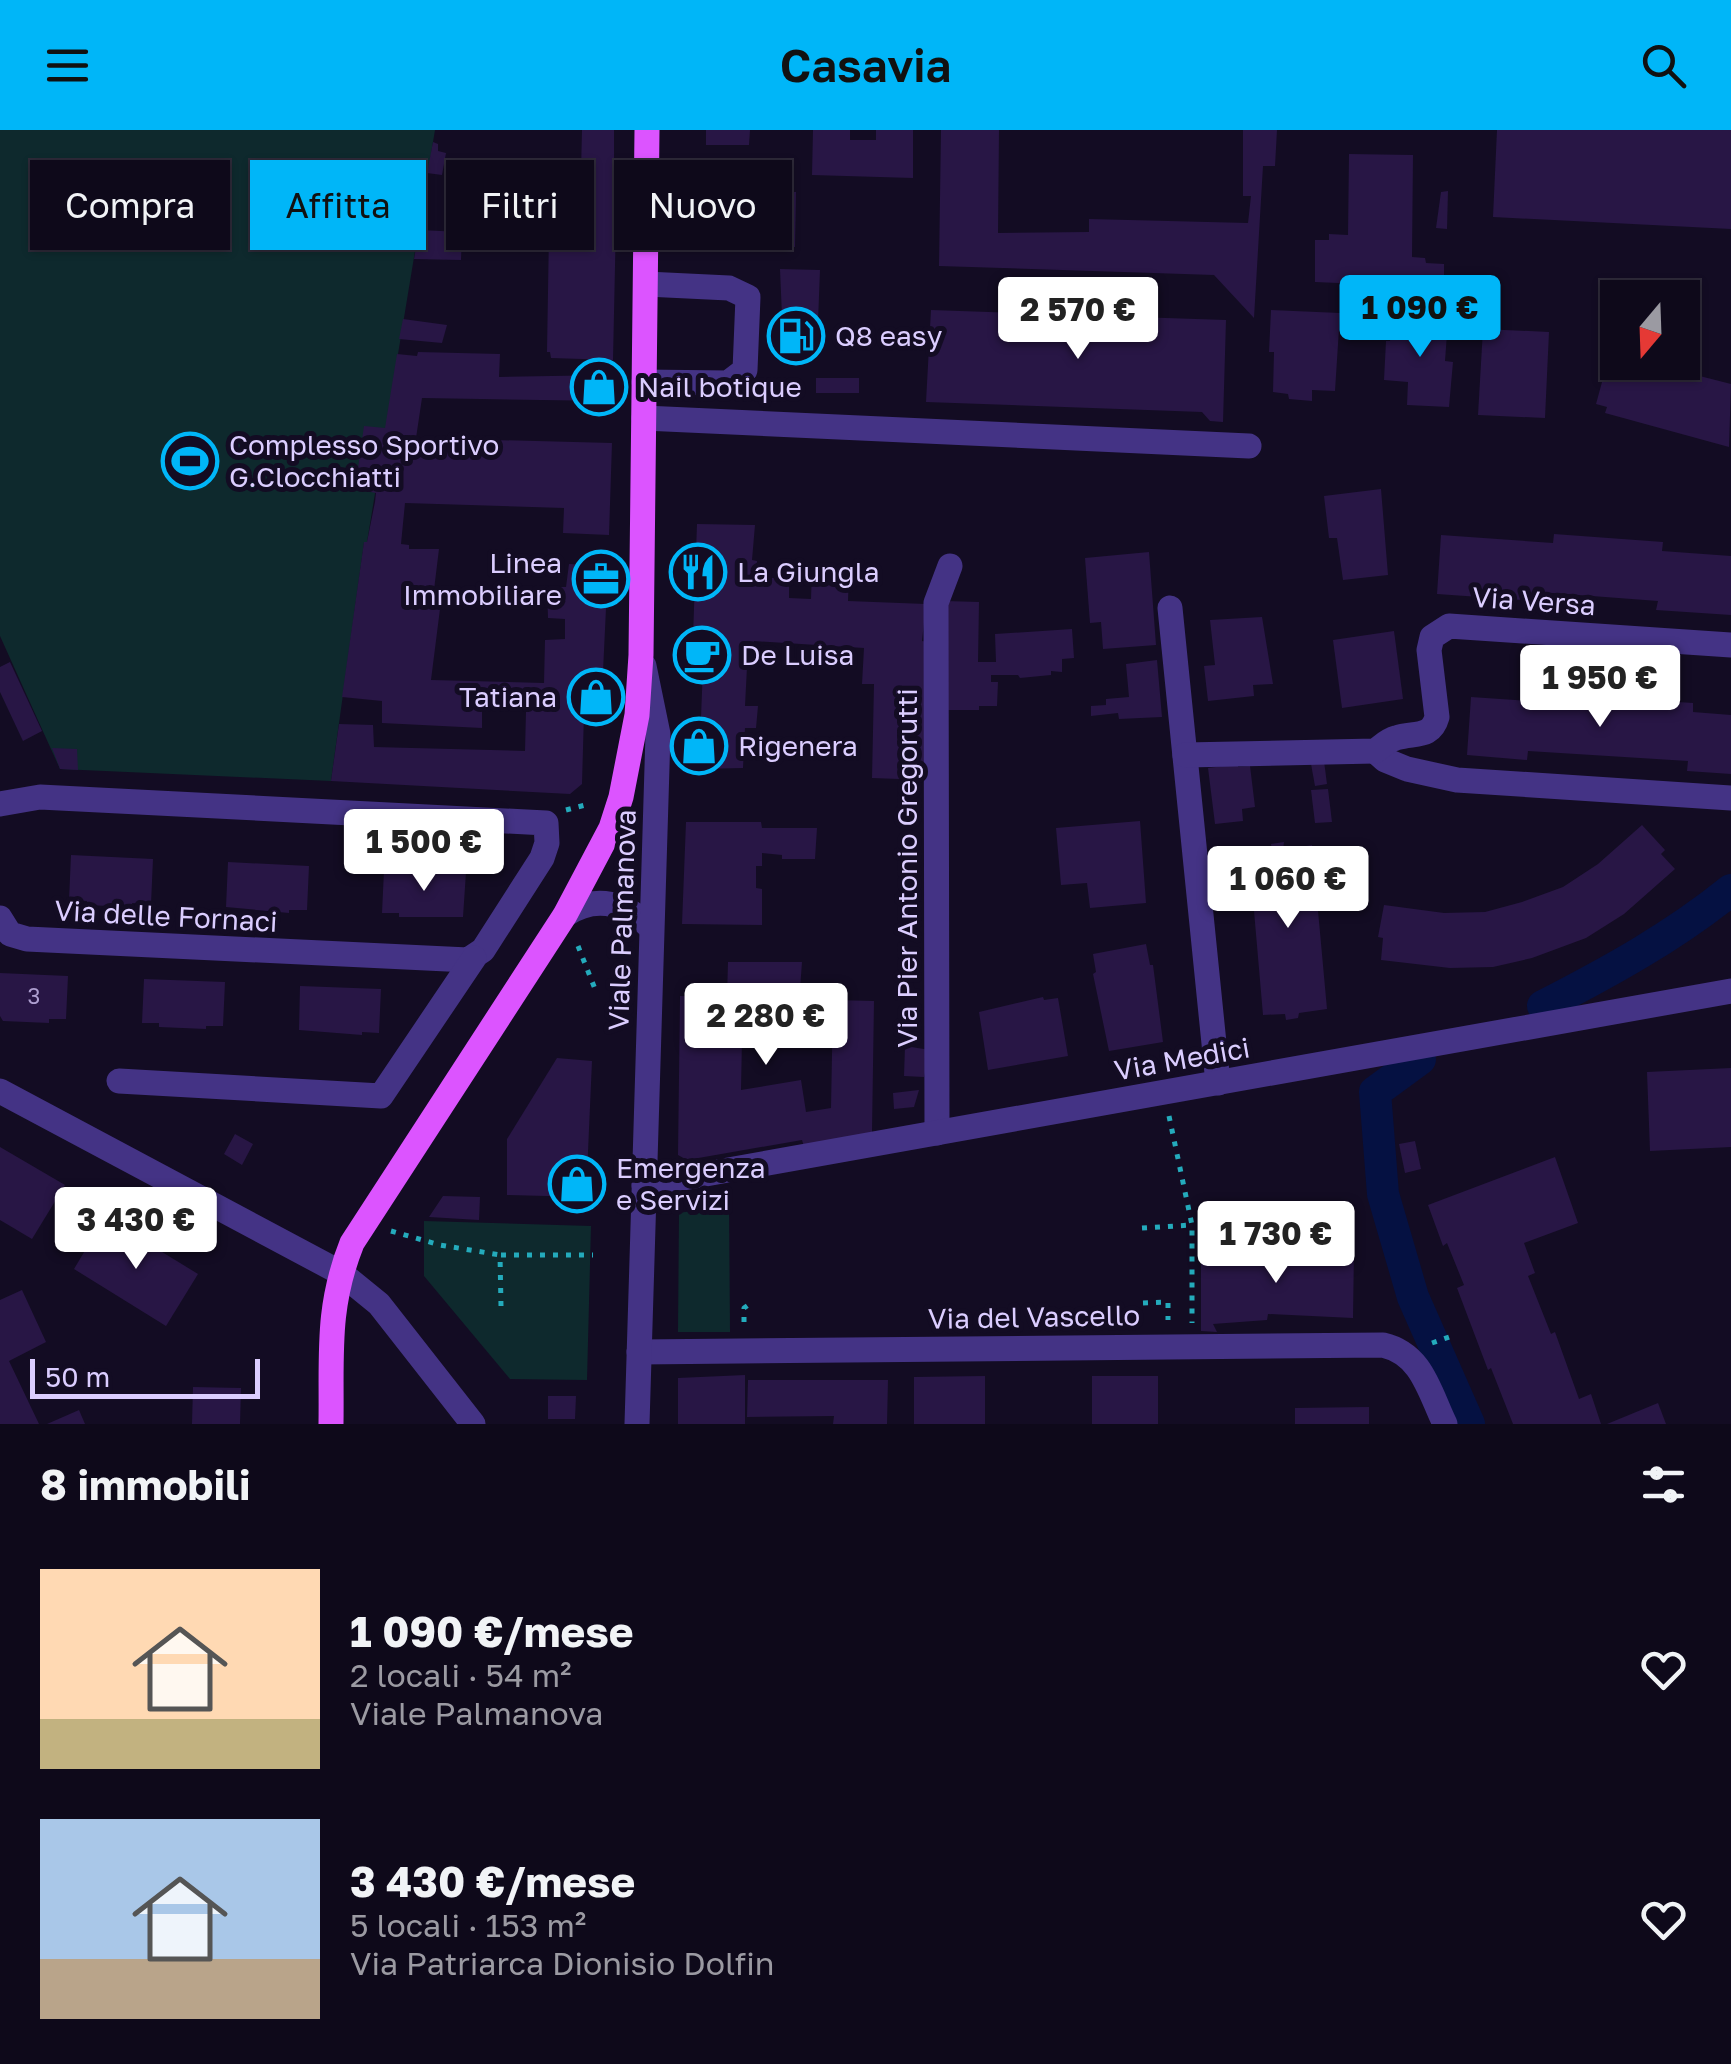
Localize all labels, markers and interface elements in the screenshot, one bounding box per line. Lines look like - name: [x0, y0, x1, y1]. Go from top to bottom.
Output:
- icon: menu: [40, 38, 95, 93]
- text: Casavia: [780, 38, 951, 92]
- icon: search: [1636, 38, 1691, 93]
- chip: Compra: [30, 160, 230, 250]
- chip: Affitta: [250, 160, 426, 250]
- chip: Filtri: [446, 160, 594, 250]
- chip: Nuovo: [614, 160, 792, 250]
- pin: 1 090 €: [1328, 275, 1512, 360]
- pin: 2 570 €: [986, 277, 1170, 362]
- north arrow: [1600, 280, 1700, 380]
- map controls: [1600, 280, 1700, 380]
- text: 1 090 €: [1362, 288, 1478, 326]
- text: 2 570 €: [1020, 290, 1136, 328]
- fuel station icon: Q8 easy: [766, 306, 826, 366]
- place label: Q8 easy: [835, 319, 943, 352]
- shop icon: Nail botique: [569, 357, 629, 417]
- place label: Nail botique: [638, 370, 802, 403]
- place label: Complesso Sportivo G.Clocchiatti: [229, 428, 499, 493]
- sports icon: Complesso Sportivo G.Clocchiatti: [160, 431, 220, 491]
- restaurant icon: La Giungla: [668, 542, 728, 602]
- place label: Linea Immobiliare: [403, 546, 562, 611]
- office icon: Linea Immobiliare: [571, 549, 631, 609]
- place label: La Giungla: [737, 555, 879, 588]
- street label: Via Versa: [1471, 580, 1597, 621]
- cafe icon: De Luisa: [672, 625, 732, 685]
- place label: De Luisa: [741, 638, 854, 671]
- pin: 1 950 €: [1508, 645, 1692, 730]
- text: 1 950 €: [1542, 658, 1658, 696]
- shop icon: Tatiana: [566, 667, 626, 727]
- place label: Tatiana: [459, 680, 557, 713]
- street label: Via Pier Antonio Gregorutti: [890, 688, 923, 1048]
- shop icon: Rigenera: [669, 716, 729, 776]
- place label: Rigenera: [738, 729, 858, 762]
- pin: 1 500 €: [332, 809, 516, 894]
- street label: Viale Palmanova: [601, 809, 642, 1031]
- text: 1 500 €: [366, 822, 482, 860]
- pin: 1 060 €: [1196, 846, 1380, 931]
- text: 1 060 €: [1230, 859, 1346, 897]
- street label: Via delle Fornaci: [54, 893, 278, 938]
- house number: 3: [28, 982, 40, 1009]
- pin: 2 280 €: [674, 983, 858, 1068]
- text: 2 280 €: [707, 996, 825, 1034]
- street label: Via Medici: [1112, 1030, 1252, 1087]
- place label: Emergenza e Servizi: [616, 1151, 766, 1216]
- shop icon: Emergenza e Servizi: [547, 1154, 607, 1214]
- pin: 3 430 €: [44, 1187, 228, 1272]
- text: 3 430 €: [77, 1200, 195, 1238]
- pin: 1 730 €: [1184, 1201, 1368, 1286]
- text: 1 730 €: [1220, 1214, 1332, 1252]
- street label: Via del Vascello: [928, 1298, 1140, 1335]
- scale bar: [30, 1354, 260, 1398]
- text: 50 m: [45, 1360, 110, 1393]
- icon: filters: [1636, 1457, 1691, 1512]
- text: 8 immobili: [40, 1459, 251, 1509]
- text: 1 090 €/mese: [350, 1606, 634, 1656]
- icon: home: [120, 1609, 240, 1729]
- icon: heart: [1636, 1642, 1691, 1697]
- text: 2 locali · 54 m²: [350, 1656, 572, 1694]
- text: Viale Palmanova: [350, 1694, 603, 1732]
- text: 3 430 €/mese: [350, 1856, 635, 1906]
- icon: home: [120, 1859, 240, 1979]
- icon: heart: [1636, 1892, 1691, 1947]
- text: 5 locali · 153 m²: [350, 1906, 586, 1944]
- text: Via Patriarca Dionisio Dolfin: [350, 1944, 774, 1982]

